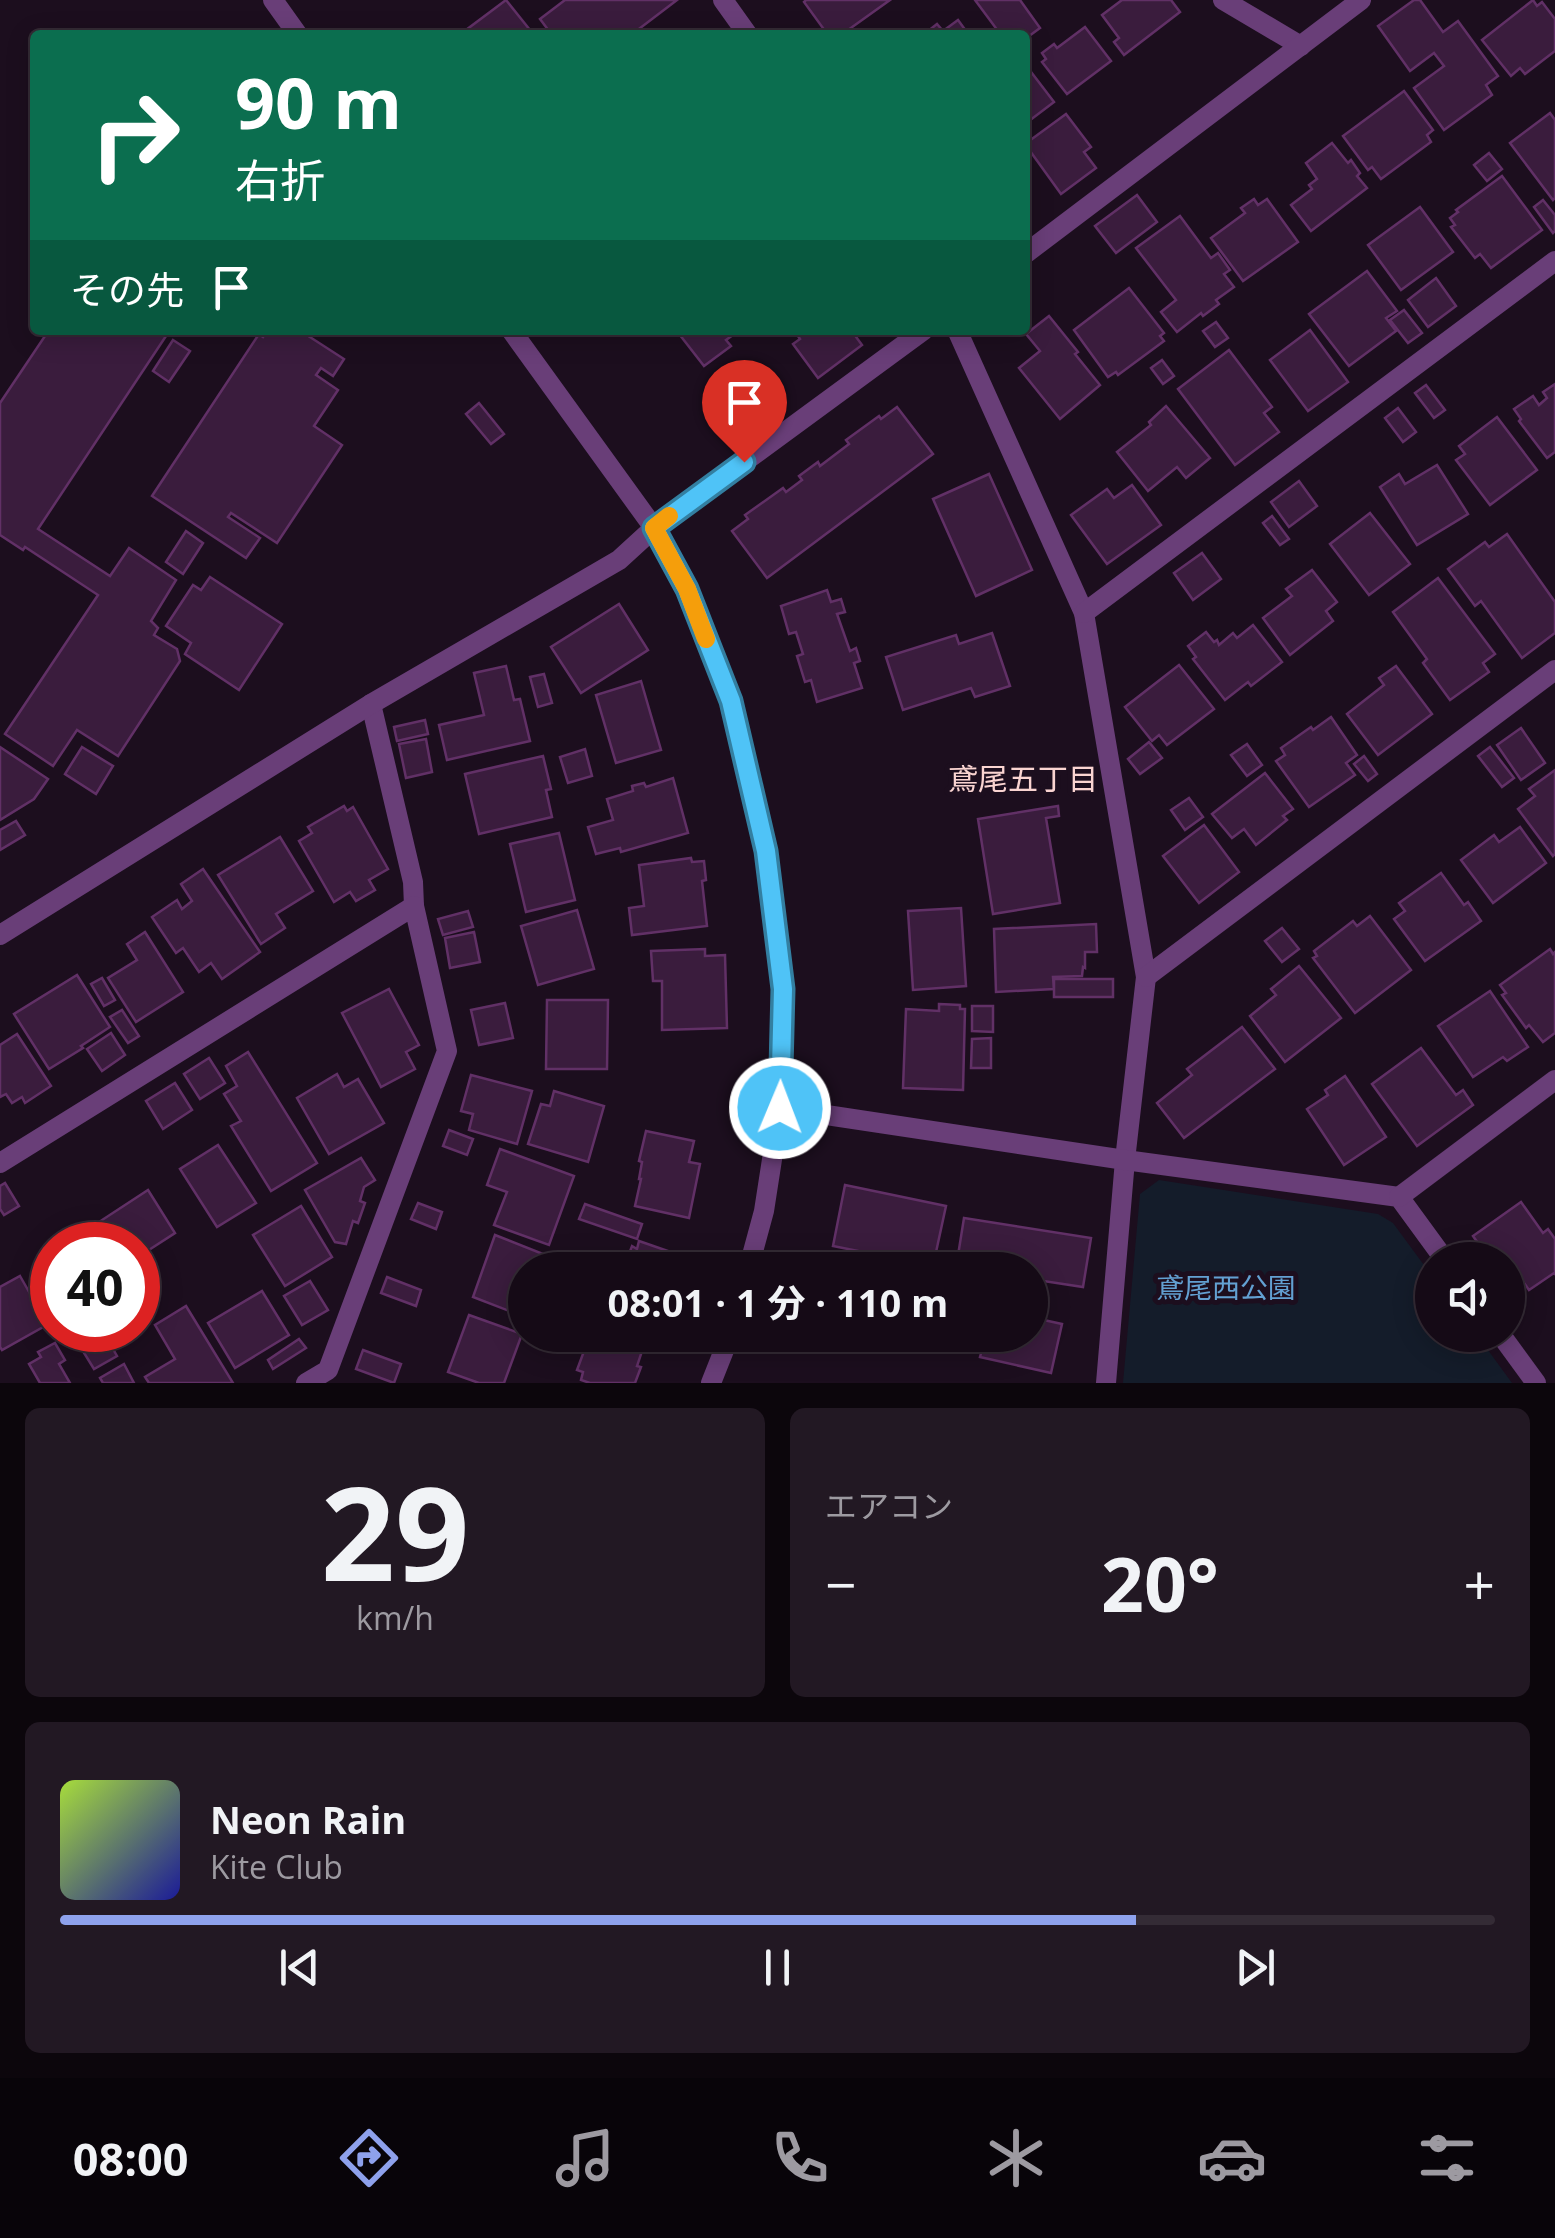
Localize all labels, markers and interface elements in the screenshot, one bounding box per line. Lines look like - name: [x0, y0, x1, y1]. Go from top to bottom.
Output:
- text: 90 m: [235, 54, 402, 150]
- icon: right: [70, 70, 200, 200]
- text: 右折: [235, 149, 325, 210]
- icon: arrive: [204, 260, 259, 315]
- text: その先: [70, 263, 184, 315]
- pin: [702, 360, 787, 463]
- icon: arrive: [717, 375, 772, 430]
- district label: 鳶尾五丁目: [948, 758, 1098, 799]
- position arrow: [728, 1056, 832, 1160]
- speed limit sign: 40: [30, 1222, 160, 1352]
- map controls: [1415, 1242, 1525, 1352]
- button: sound: [1415, 1242, 1525, 1352]
- park label: 鳶尾西公園: [1156, 1268, 1296, 1306]
- text: 08:01 · 1 分 · 110 m: [608, 1276, 948, 1328]
- text: 29: [321, 1442, 469, 1619]
- text: エアコン: [825, 1484, 953, 1527]
- text: 20°: [1101, 1532, 1219, 1634]
- text: −: [825, 1546, 856, 1621]
- text: +: [1464, 1546, 1495, 1621]
- text: km/h: [356, 1596, 434, 1639]
- text: Neon Rain: [210, 1793, 406, 1845]
- text: Kite Club: [210, 1845, 343, 1888]
- icon: previous: [272, 1940, 327, 1995]
- icon: pause: [750, 1940, 805, 1995]
- icon: next: [1228, 1940, 1283, 1995]
- icon: directions: [334, 2123, 404, 2193]
- icon: music: [550, 2123, 620, 2193]
- icon: phone: [765, 2123, 835, 2193]
- icon: climate: [981, 2123, 1051, 2193]
- icon: car: [1197, 2123, 1267, 2193]
- icon: filters: [1412, 2123, 1482, 2193]
- text: 08:00: [73, 2128, 189, 2189]

